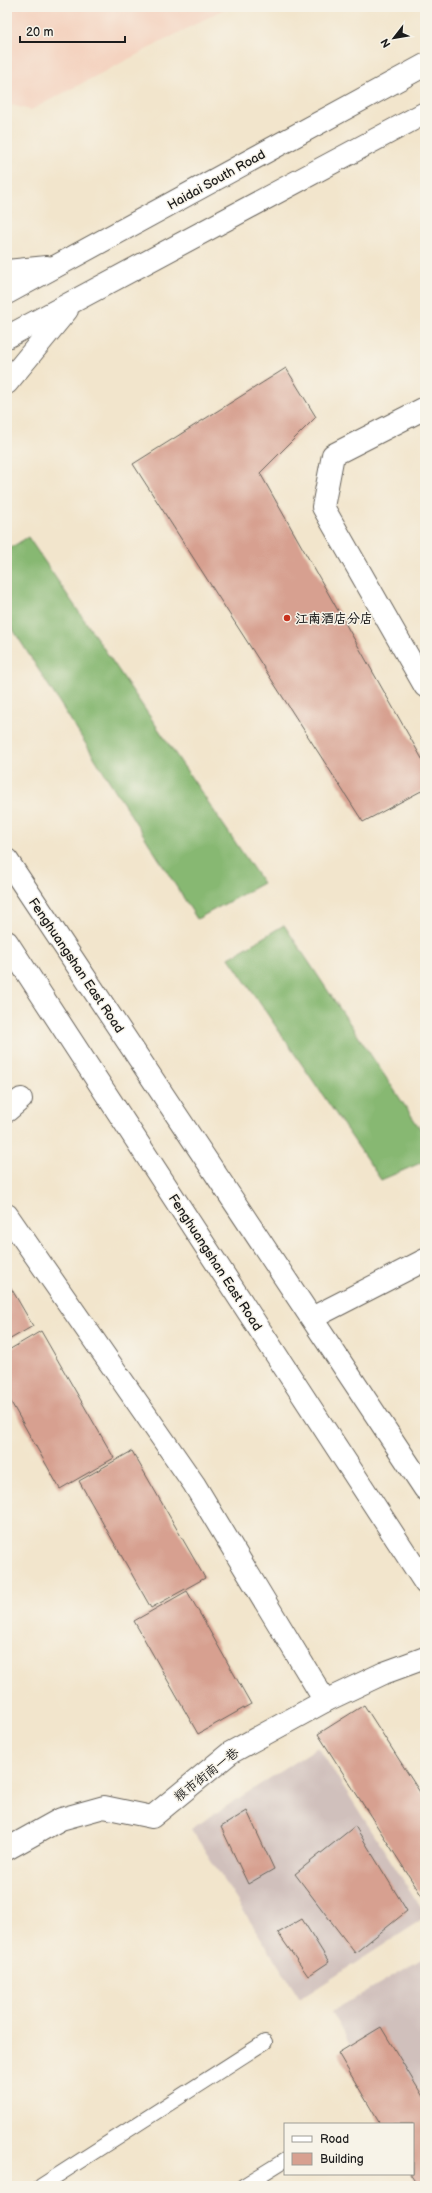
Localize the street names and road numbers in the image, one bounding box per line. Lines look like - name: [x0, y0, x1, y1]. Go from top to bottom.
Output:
- street label: Haidai South Road: [165, 146, 268, 213]
- street label: Fenghuangshan East Road: [25, 895, 127, 1036]
- street label: Fenghuangshan East Road: [165, 1191, 265, 1334]
- street label: 粮市街南一巷: [171, 1744, 242, 1805]

